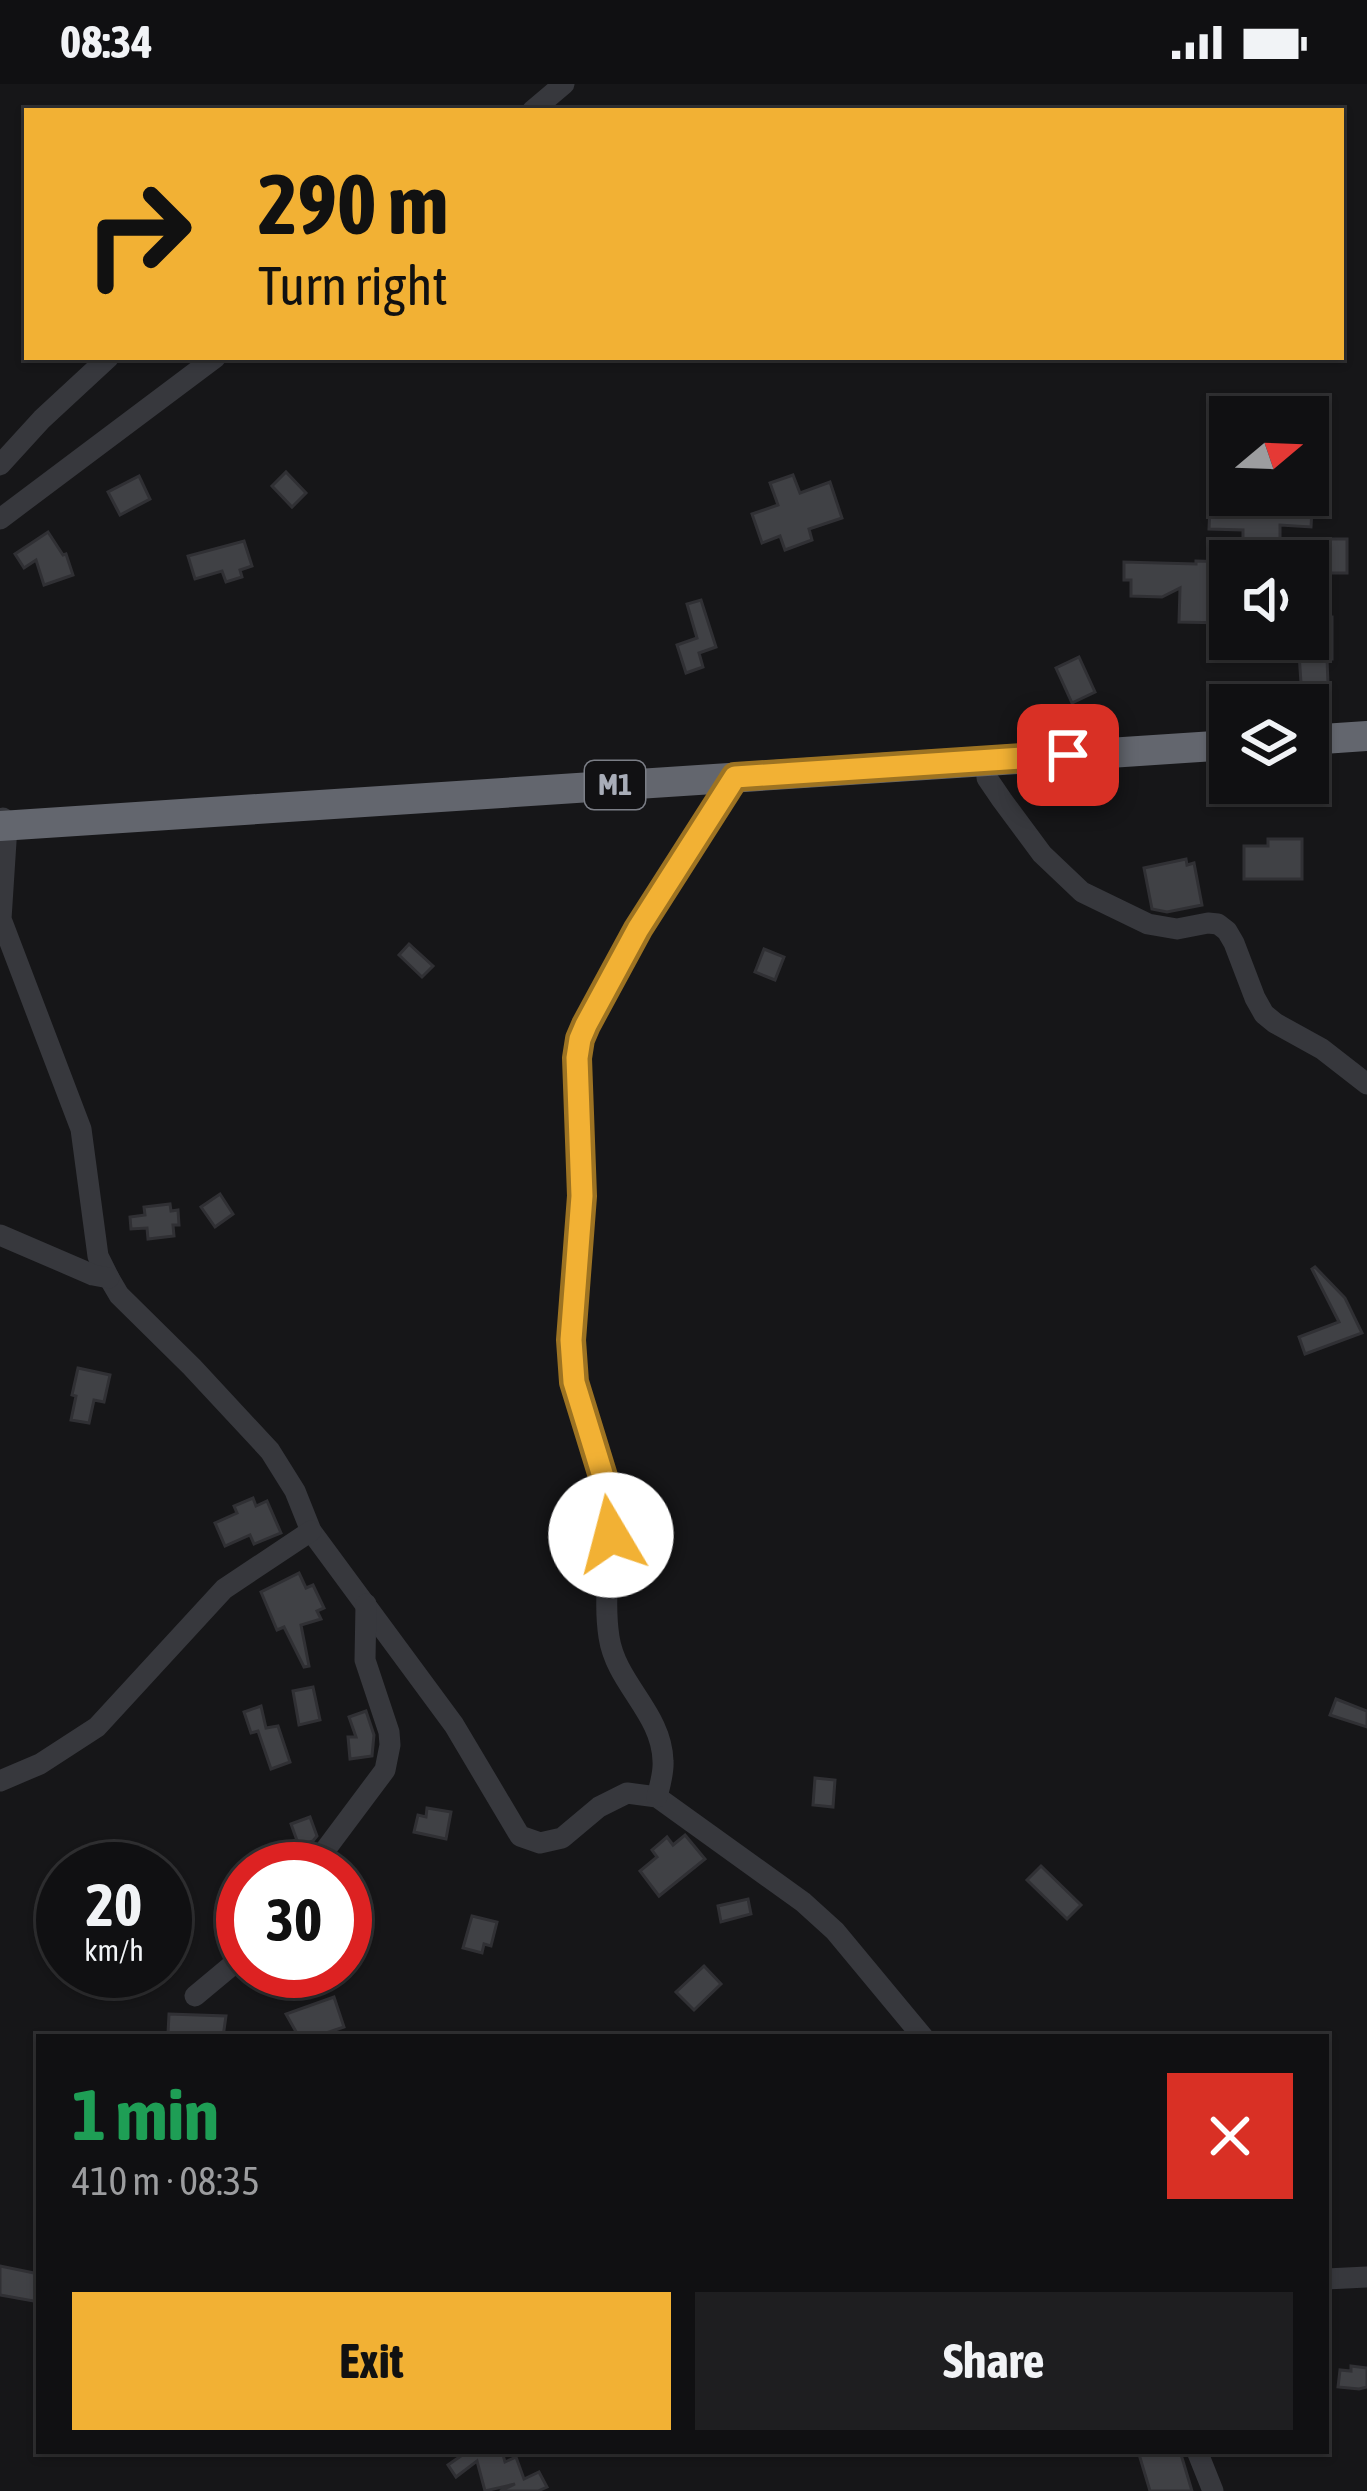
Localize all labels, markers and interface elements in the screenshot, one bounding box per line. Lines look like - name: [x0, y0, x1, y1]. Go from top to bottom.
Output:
- text: 08:34: [60, 16, 153, 68]
- icon: right: [60, 156, 216, 312]
- text: 290 m: [258, 156, 448, 252]
- text: Turn right: [258, 255, 448, 316]
- north arrow: [1209, 396, 1329, 516]
- map controls: [1209, 396, 1329, 804]
- button: sound: [1209, 540, 1329, 660]
- button: layers: [1209, 684, 1329, 804]
- pin: [1017, 704, 1119, 806]
- icon: arrive: [1035, 722, 1101, 788]
- road number: M1: [585, 761, 645, 809]
- position arrow: [548, 1472, 674, 1598]
- speed limit sign: 30: [216, 1842, 372, 1998]
- text: 20: [86, 1870, 142, 1939]
- text: km/h: [84, 1933, 144, 1967]
- text: 1 min: [72, 2073, 219, 2155]
- button: close: [1167, 2073, 1293, 2199]
- text: 410 m · 08:35: [72, 2159, 260, 2203]
- button: Exit: [72, 2292, 671, 2430]
- button: Share: [695, 2292, 1293, 2430]

